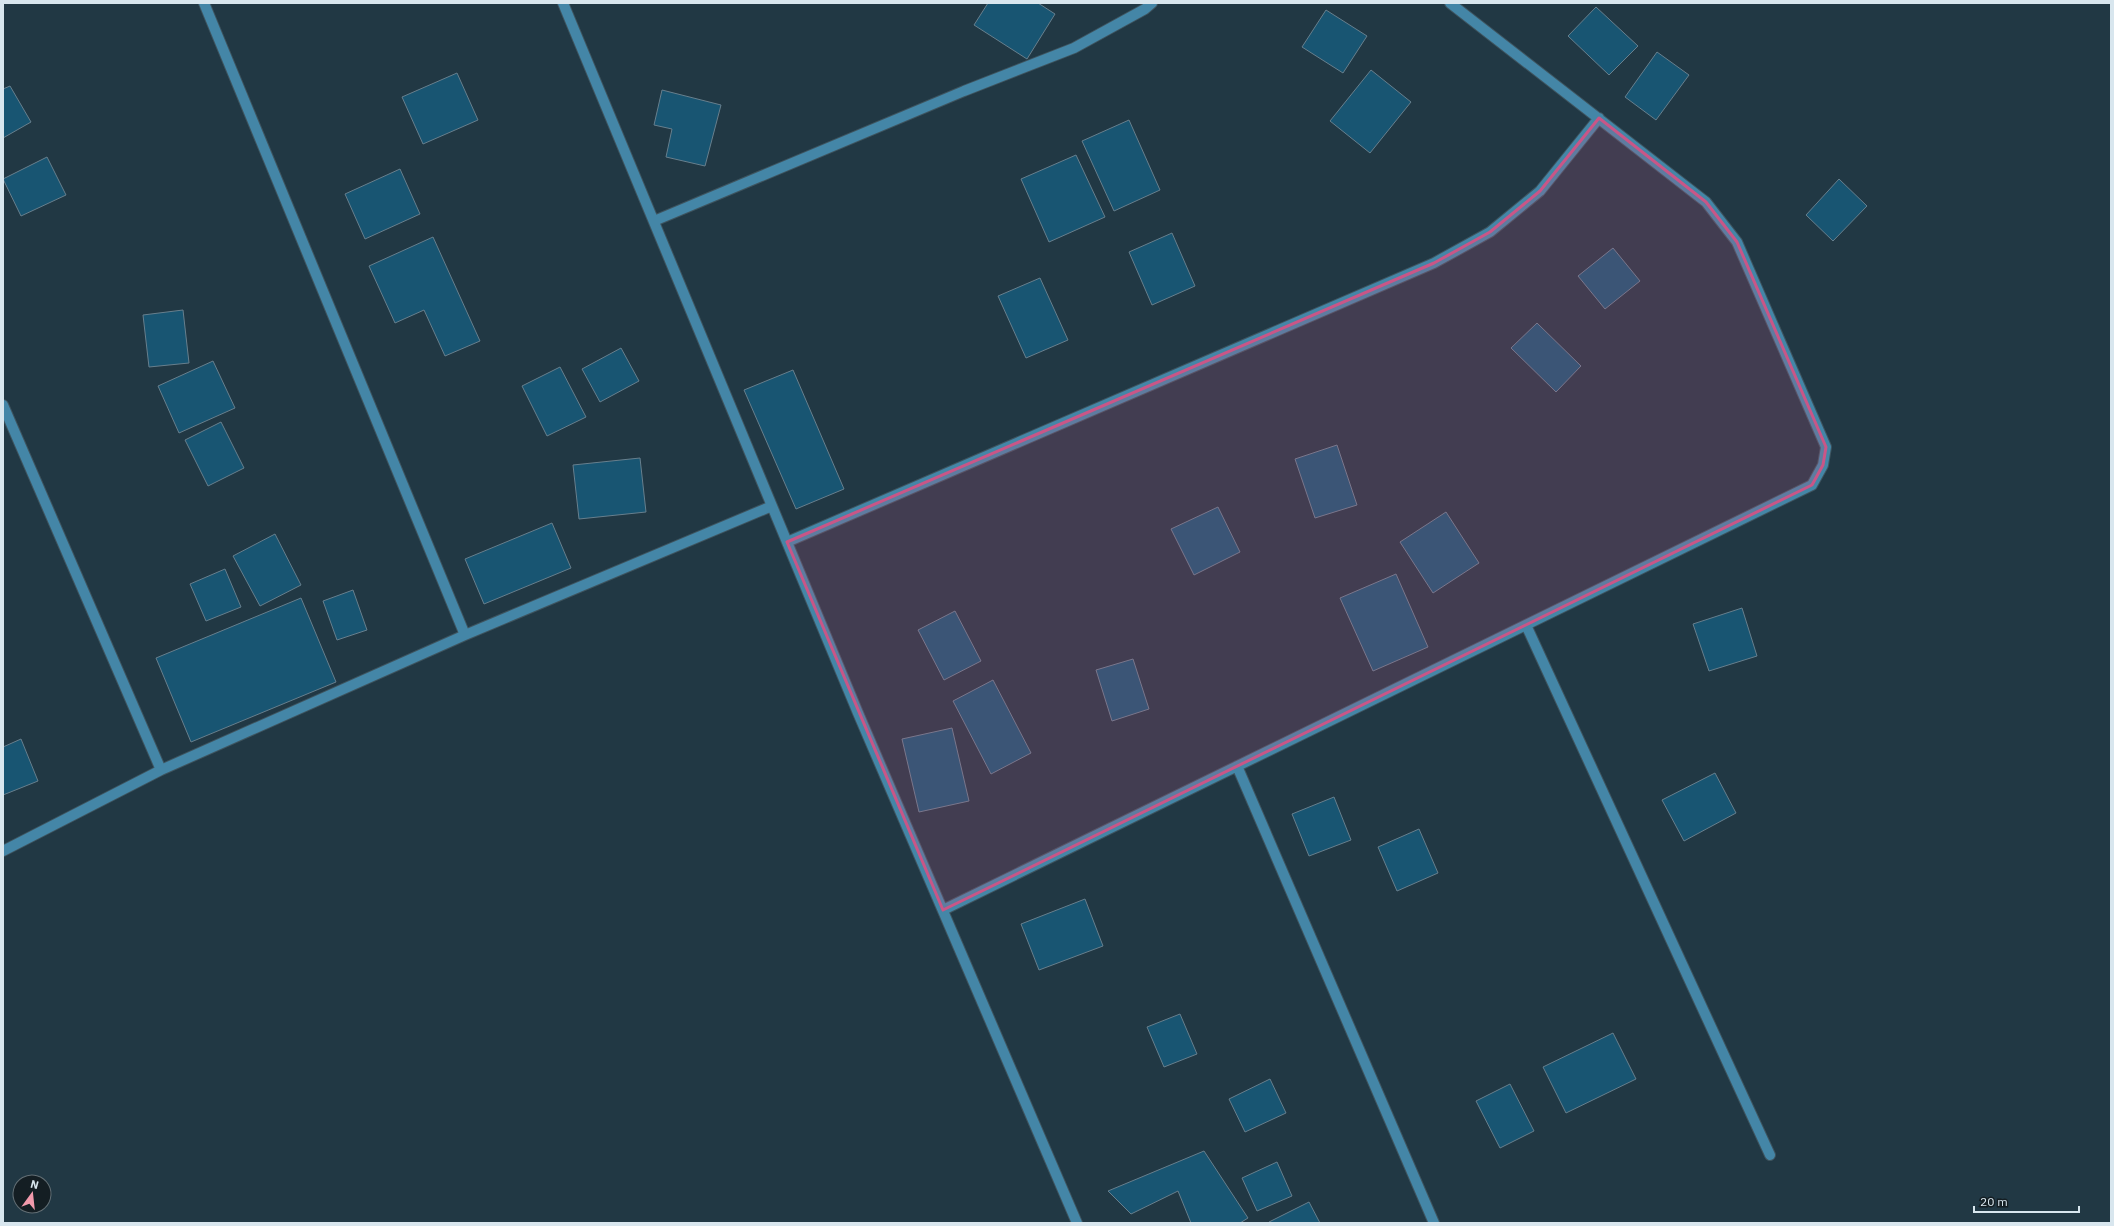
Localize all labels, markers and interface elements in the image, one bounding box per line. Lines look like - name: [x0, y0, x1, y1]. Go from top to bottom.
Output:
- north arrow: [12, 1174, 52, 1214]
- text: N: [29, 1177, 40, 1192]
- scale bar: [1974, 1188, 2079, 1214]
- text: 20 m: [1980, 1194, 2008, 1209]

